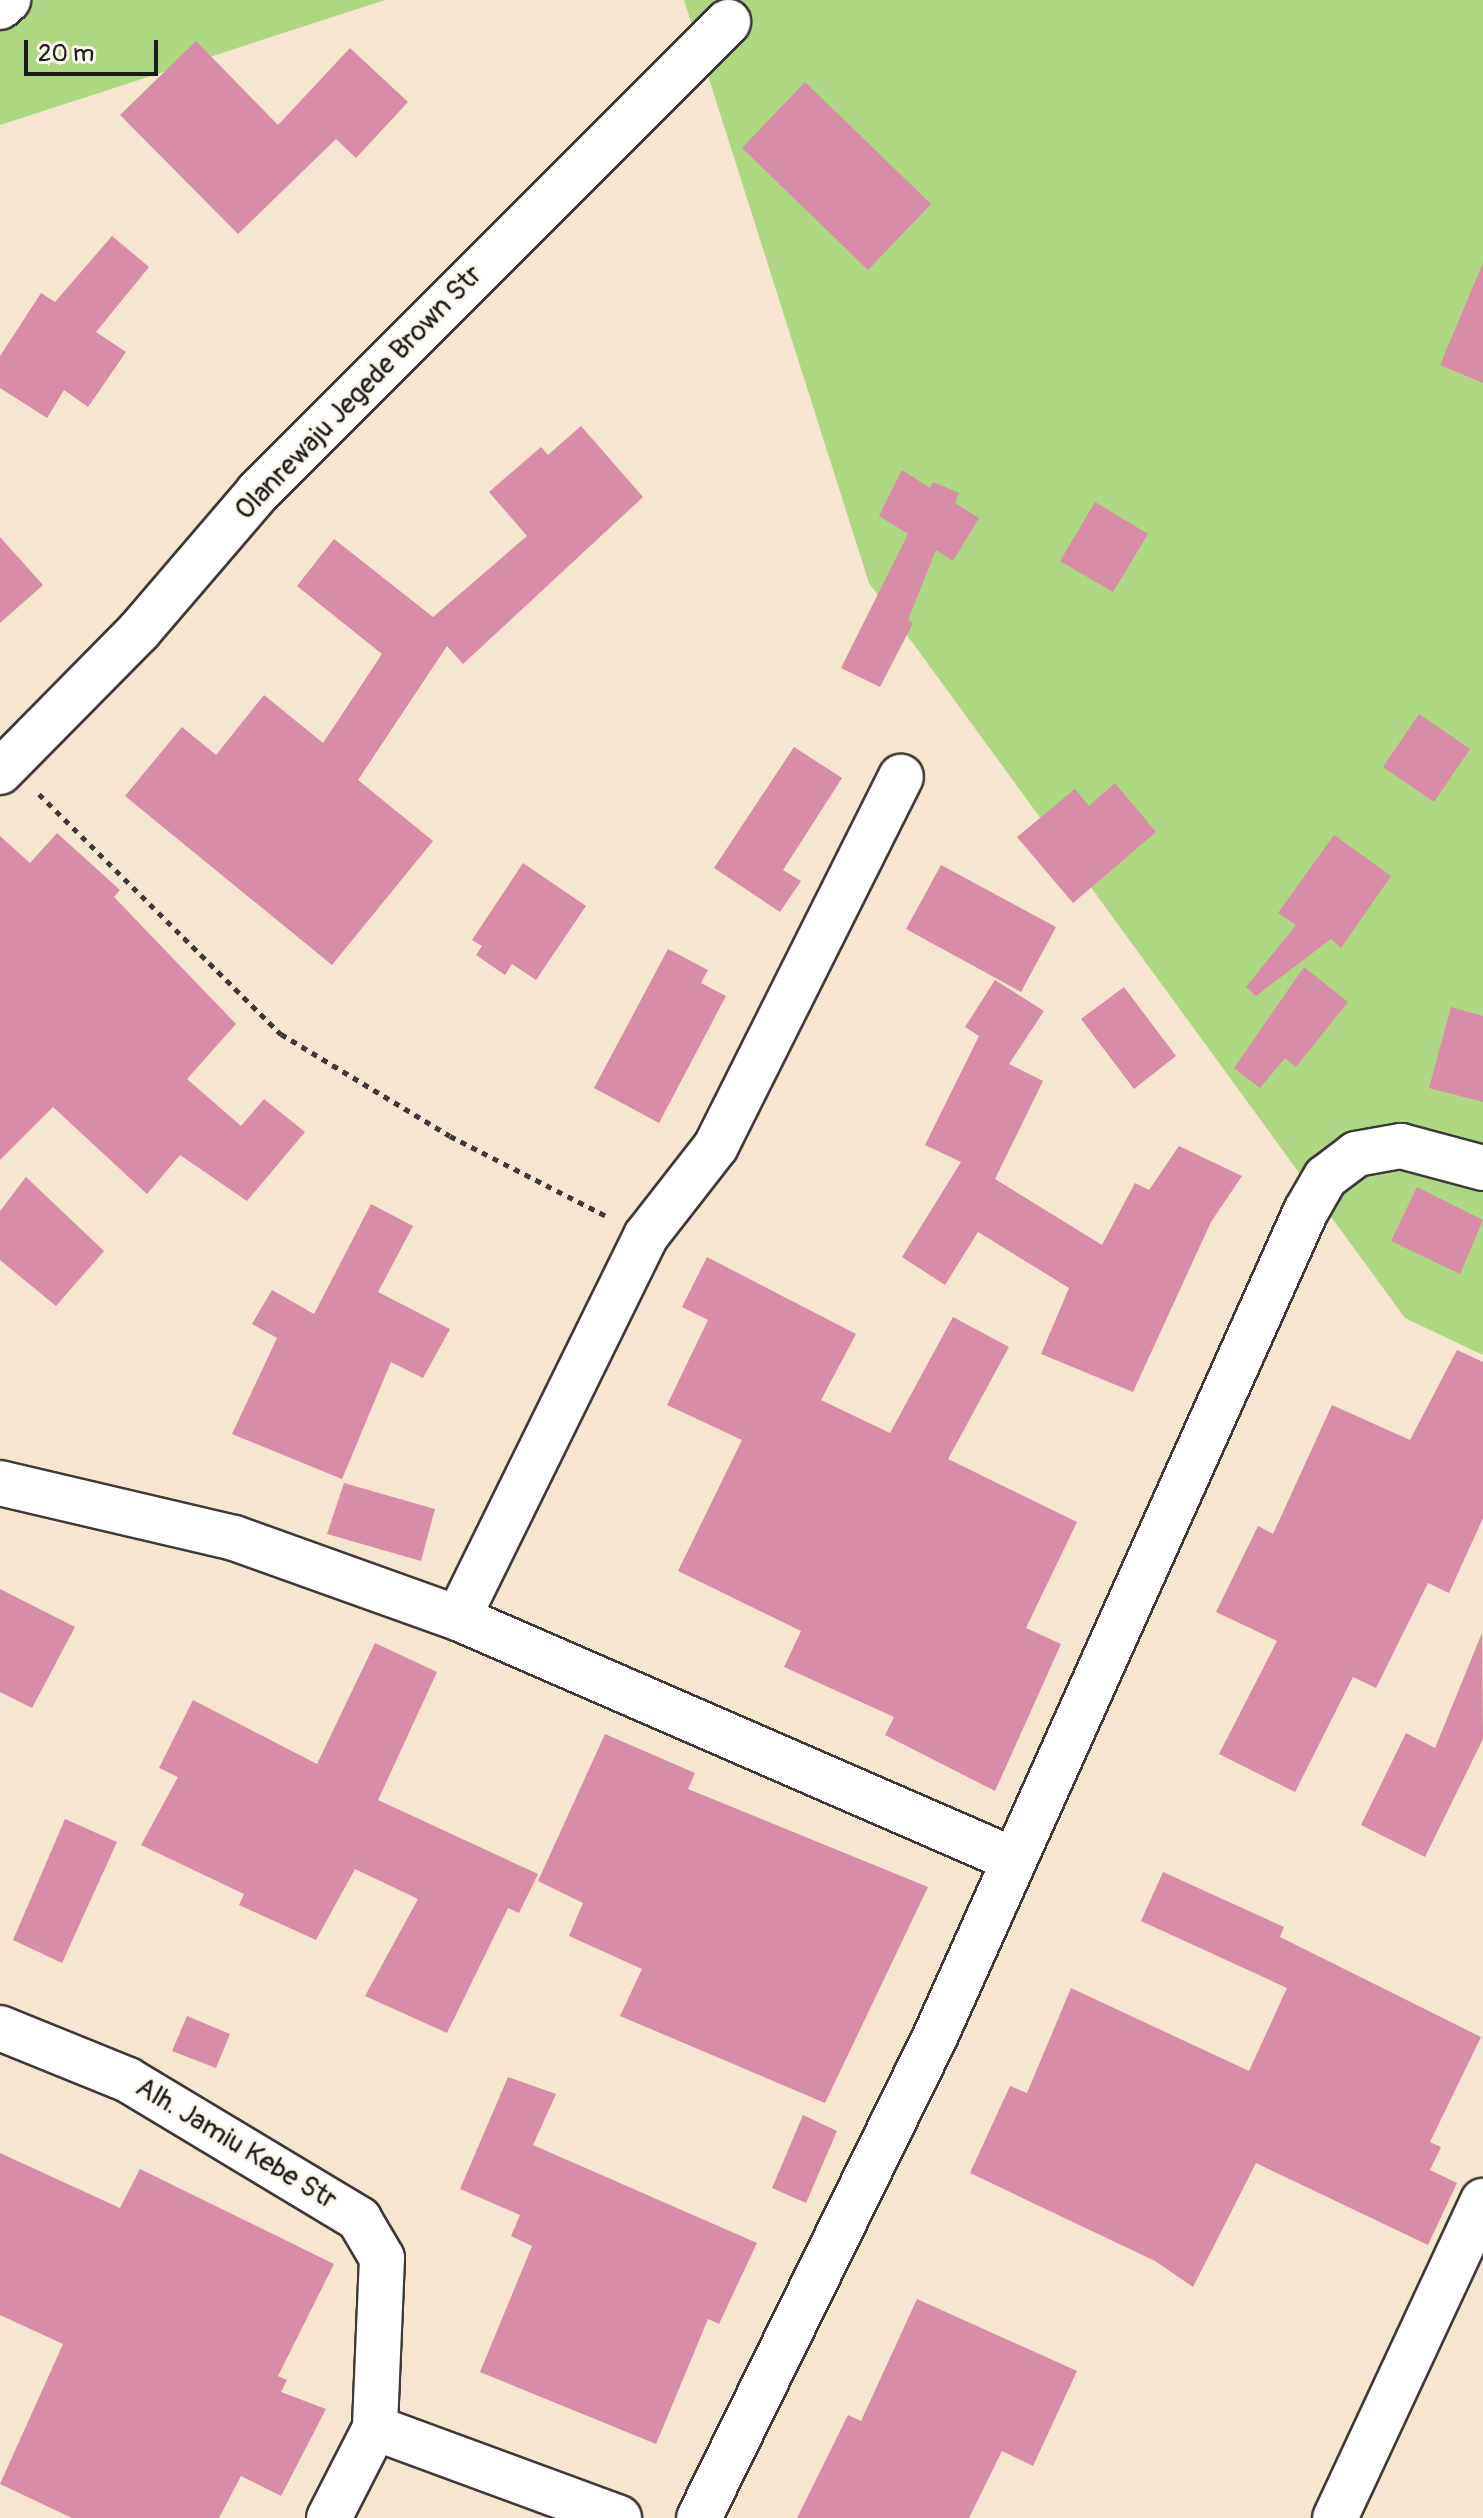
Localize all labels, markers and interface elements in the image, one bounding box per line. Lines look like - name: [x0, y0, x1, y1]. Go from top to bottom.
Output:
- scale bar: [28, 24, 162, 74]
- text: 20 m: [38, 39, 94, 68]
- street label: Olanrewaju Jegede Brown Str: [228, 259, 490, 527]
- street label: Alh. Jamiu Kebe Str: [129, 2071, 343, 2217]

